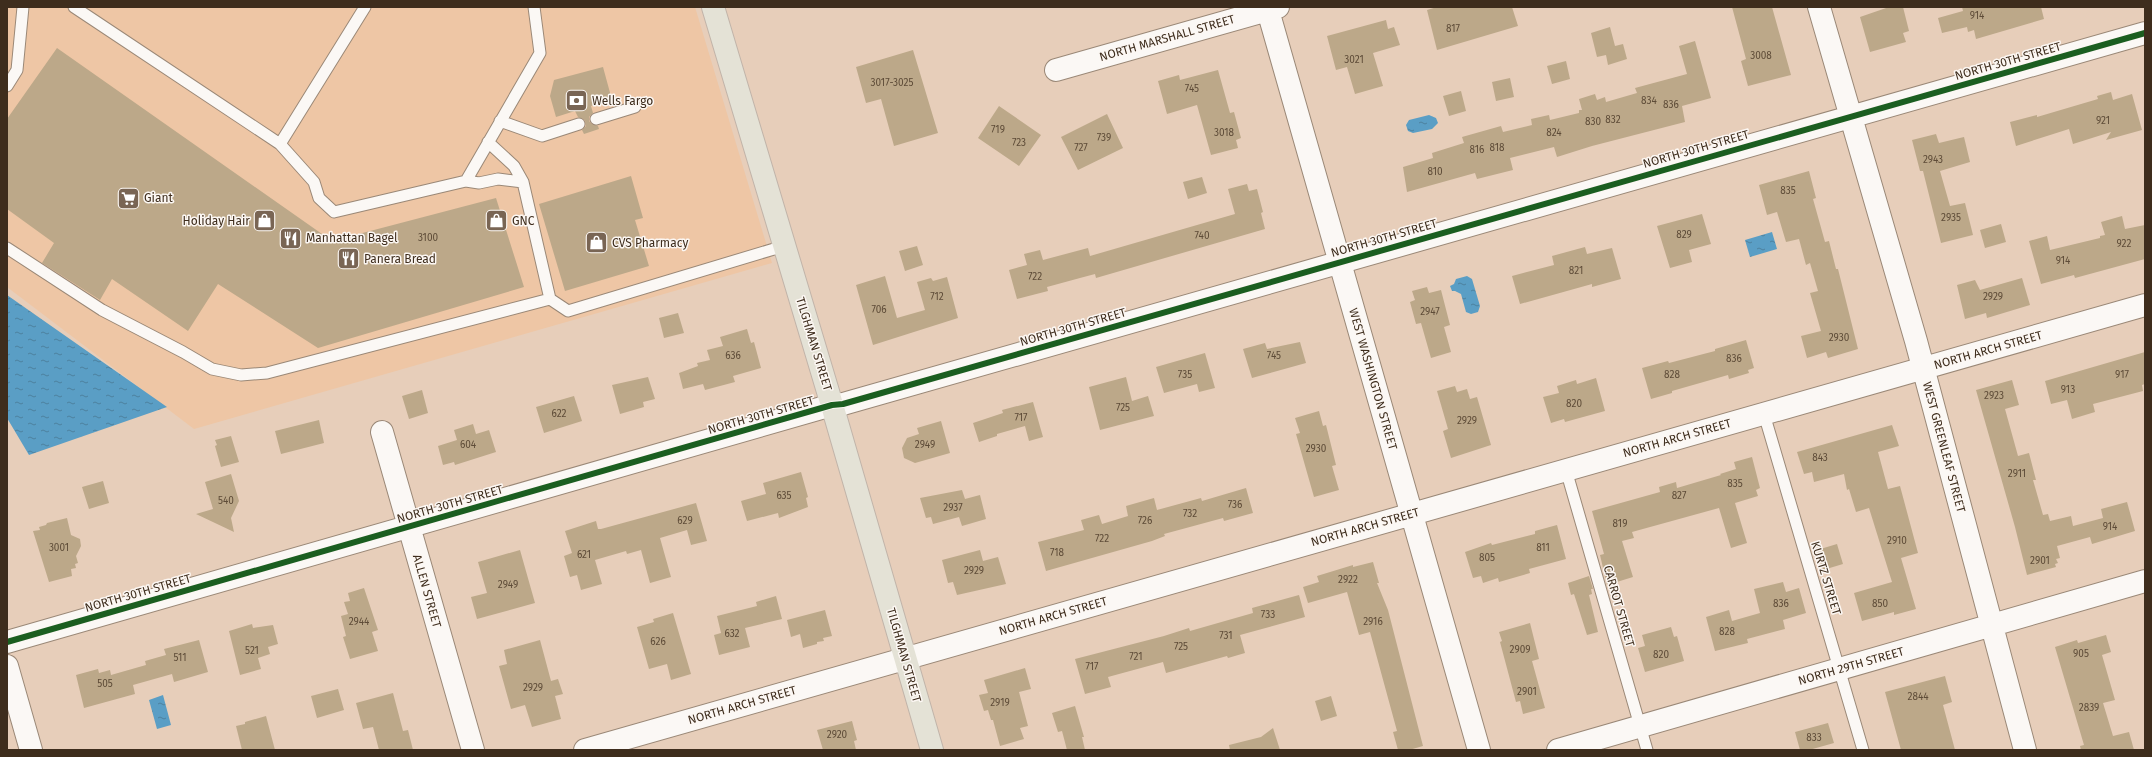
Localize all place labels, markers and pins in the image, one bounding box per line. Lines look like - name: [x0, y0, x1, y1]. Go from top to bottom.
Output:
- bank icon: Wells Fargo: [564, 88, 590, 114]
- place label: Wells Fargo: [592, 94, 653, 108]
- supermarket icon: Giant: [115, 185, 141, 211]
- place label: Giant: [144, 191, 174, 205]
- shop icon: Holiday Hair: [252, 208, 278, 234]
- shop icon: GNC: [483, 208, 509, 234]
- place label: Holiday Hair: [183, 214, 250, 228]
- place label: GNC: [512, 214, 535, 228]
- restaurant icon: Manhattan Bagel: [278, 225, 304, 251]
- shop icon: CVS Pharmacy: [583, 230, 609, 256]
- place label: Manhattan Bagel: [306, 231, 398, 245]
- place label: CVS Pharmacy: [612, 236, 688, 250]
- restaurant icon: Panera Bread: [335, 246, 361, 272]
- place label: Panera Bread: [364, 252, 436, 266]

